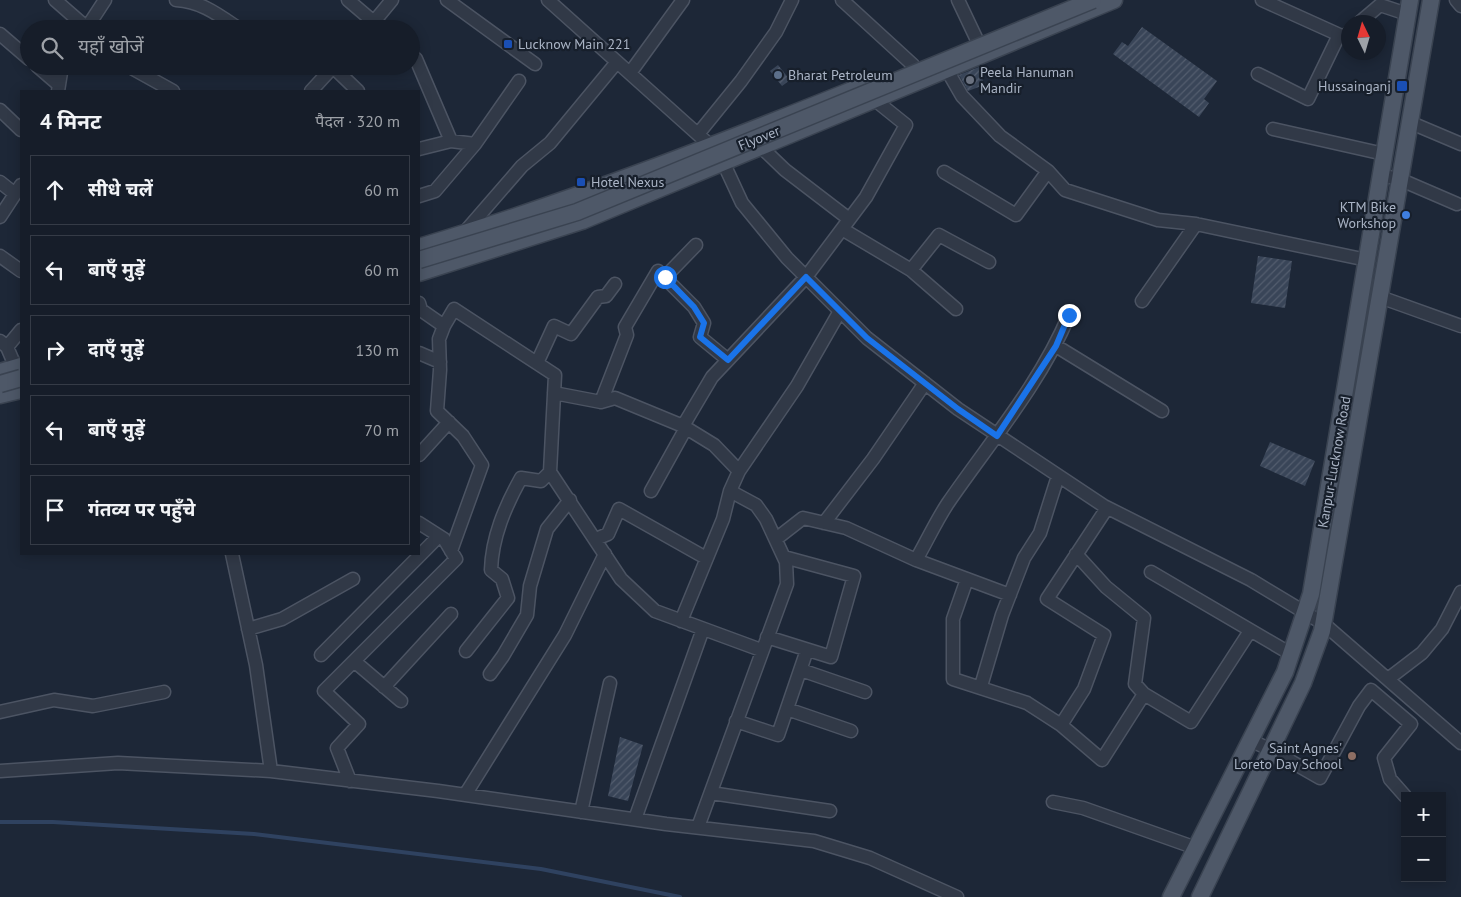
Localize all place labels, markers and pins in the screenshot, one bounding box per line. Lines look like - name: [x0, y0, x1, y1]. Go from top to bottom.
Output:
- place label: Lucknow Main 221: [518, 35, 630, 53]
- marker: Lucknow Main 221: [502, 38, 514, 50]
- place label: Peela Hanuman Mandir: [980, 63, 1074, 97]
- place label: Bharat Petroleum: [788, 66, 893, 84]
- marker: Bharat Petroleum: [772, 69, 784, 81]
- marker: Peela Hanuman Mandir: [964, 74, 976, 86]
- place label: Hussainganj: [1318, 77, 1391, 95]
- marker: Hussainganj: [1395, 79, 1409, 93]
- place label: Hotel Nexus: [591, 173, 664, 191]
- marker: Hotel Nexus: [575, 176, 587, 188]
- place label: KTM Bike Workshop: [1337, 198, 1396, 232]
- marker: KTM Bike Workshop: [1400, 209, 1412, 221]
- place label: Saint Agnes' Loreto Day School: [1234, 739, 1342, 773]
- marker: Saint Agnes' Loreto Day School: [1346, 750, 1358, 762]

